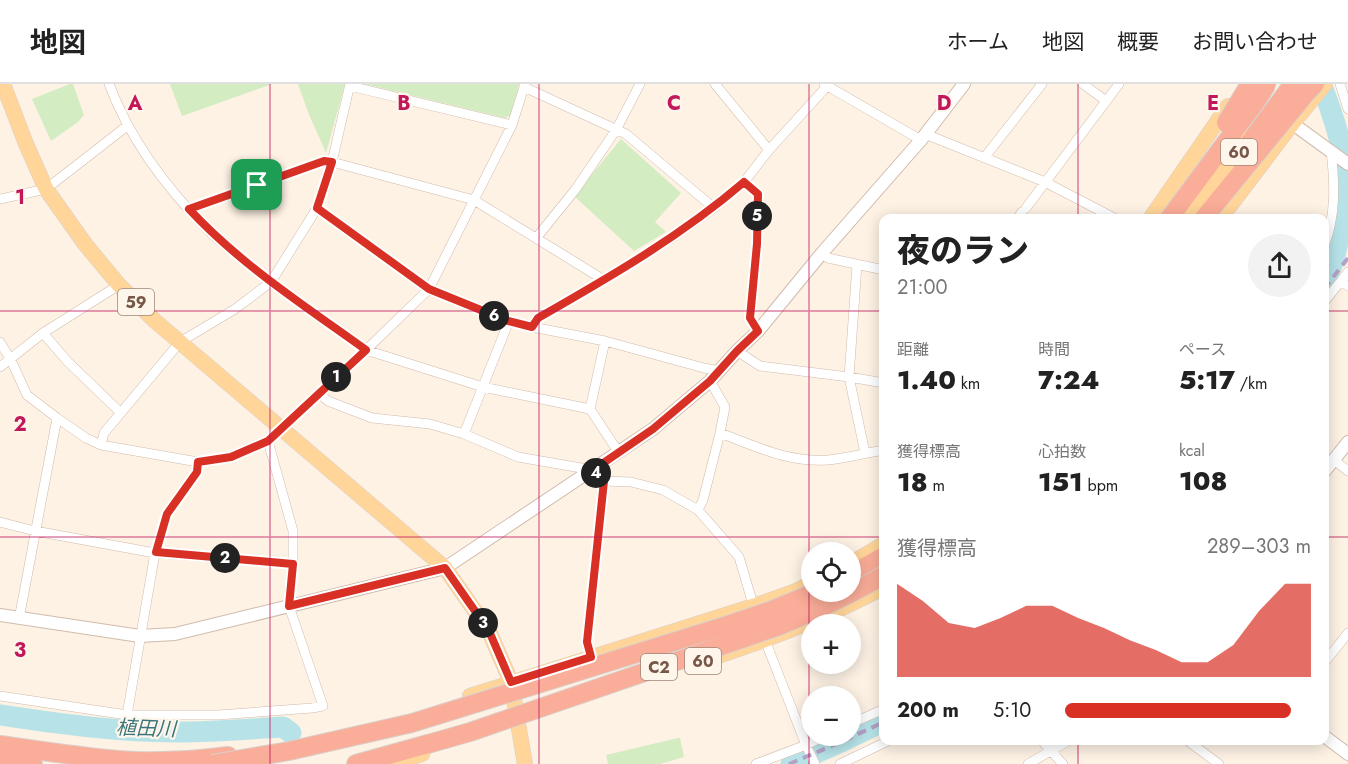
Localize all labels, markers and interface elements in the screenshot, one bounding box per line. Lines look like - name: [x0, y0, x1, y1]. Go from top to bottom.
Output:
- text: 地図: [30, 22, 86, 63]
- text: ホーム: [947, 27, 1009, 57]
- text: 地図: [1042, 27, 1084, 57]
- text: 概要: [1117, 27, 1159, 57]
- text: お問い合わせ: [1192, 27, 1318, 57]
- text: A: [127, 89, 143, 118]
- text: B: [397, 89, 411, 118]
- text: C: [667, 89, 681, 118]
- text: D: [937, 89, 951, 118]
- text: E: [1207, 89, 1219, 118]
- road number: 60: [1221, 139, 1257, 165]
- pin: [231, 159, 282, 210]
- icon: arrive: [240, 168, 273, 201]
- text: 1: [15, 183, 25, 212]
- pin: 5: [742, 201, 772, 231]
- text: 5: [752, 204, 762, 227]
- text: 夜のラン: [897, 227, 1029, 274]
- button: share: [1248, 234, 1311, 297]
- text: 21:00: [897, 273, 947, 302]
- road number: 59: [118, 289, 154, 315]
- pin: 6: [479, 301, 509, 331]
- text: 6: [489, 304, 499, 327]
- text: 距離: [897, 338, 929, 361]
- text: 時間: [1038, 338, 1070, 361]
- text: ペース: [1179, 338, 1226, 361]
- text: 1.40: [897, 361, 956, 399]
- text: 7:24: [1038, 361, 1100, 399]
- text: 5:17: [1179, 361, 1235, 399]
- pin: 1: [321, 362, 351, 392]
- text: 1: [332, 365, 340, 388]
- text: km: [956, 372, 980, 395]
- text: /km: [1235, 372, 1268, 395]
- text: 2: [13, 410, 27, 439]
- text: kcal: [1179, 439, 1205, 462]
- text: 獲得標高: [897, 440, 961, 463]
- text: 心拍数: [1038, 440, 1086, 463]
- pin: 4: [581, 458, 611, 488]
- text: 4: [590, 461, 602, 484]
- text: 108: [1179, 462, 1227, 500]
- text: 18: [897, 463, 928, 501]
- text: 151: [1038, 463, 1083, 501]
- text: m: [928, 474, 945, 497]
- text: bpm: [1083, 474, 1118, 497]
- text: 289–303 m: [1207, 532, 1311, 561]
- text: 獲得標高: [897, 534, 977, 563]
- map controls: [801, 542, 861, 746]
- button: locate: [801, 542, 861, 602]
- pin: 2: [210, 543, 240, 573]
- text: 2: [220, 546, 230, 569]
- pin: 3: [468, 608, 498, 638]
- text: 3: [478, 611, 488, 634]
- button: +: [801, 614, 861, 674]
- text: 3: [14, 636, 26, 665]
- road number: 60: [685, 648, 721, 674]
- road number: C2: [641, 654, 677, 680]
- button: −: [801, 686, 861, 746]
- text: 200 m: [897, 696, 959, 725]
- text: 5:10: [993, 696, 1031, 725]
- water label: 植田川: [115, 713, 178, 744]

